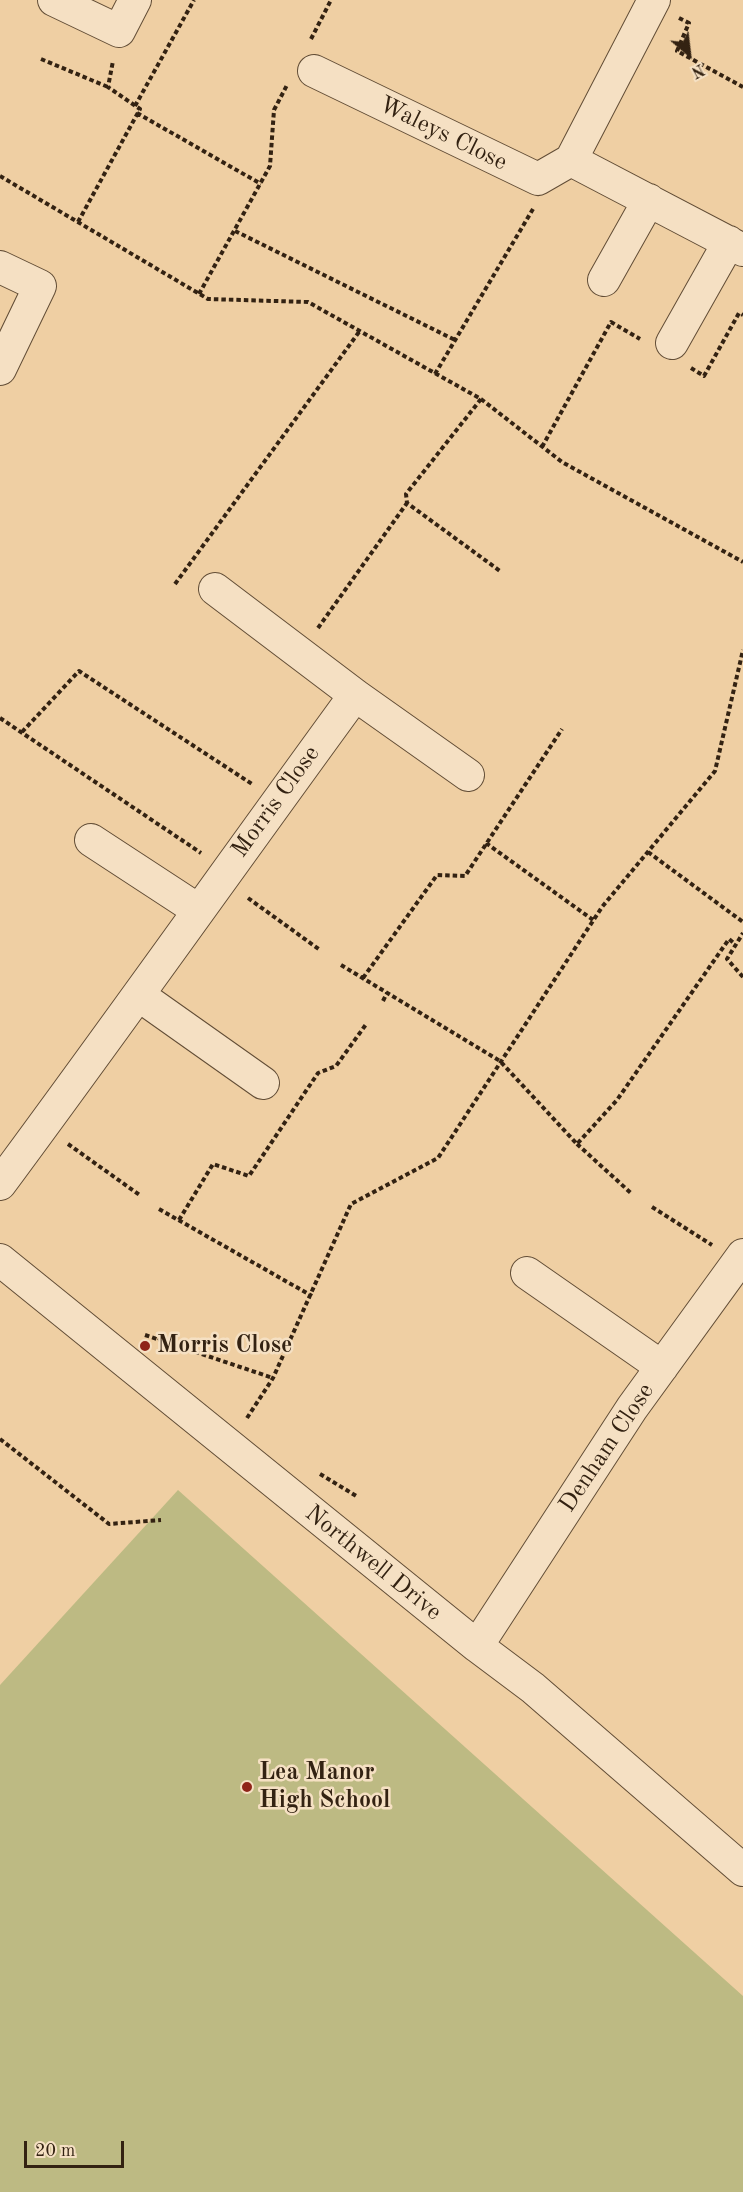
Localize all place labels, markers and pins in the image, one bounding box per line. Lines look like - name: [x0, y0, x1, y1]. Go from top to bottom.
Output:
- place label: Morris Close: [157, 1332, 292, 1360]
- marker: Morris Close: [138, 1339, 152, 1353]
- place label: Lea Manor High School: [259, 1759, 390, 1815]
- marker: Lea Manor High School: [240, 1780, 254, 1794]

